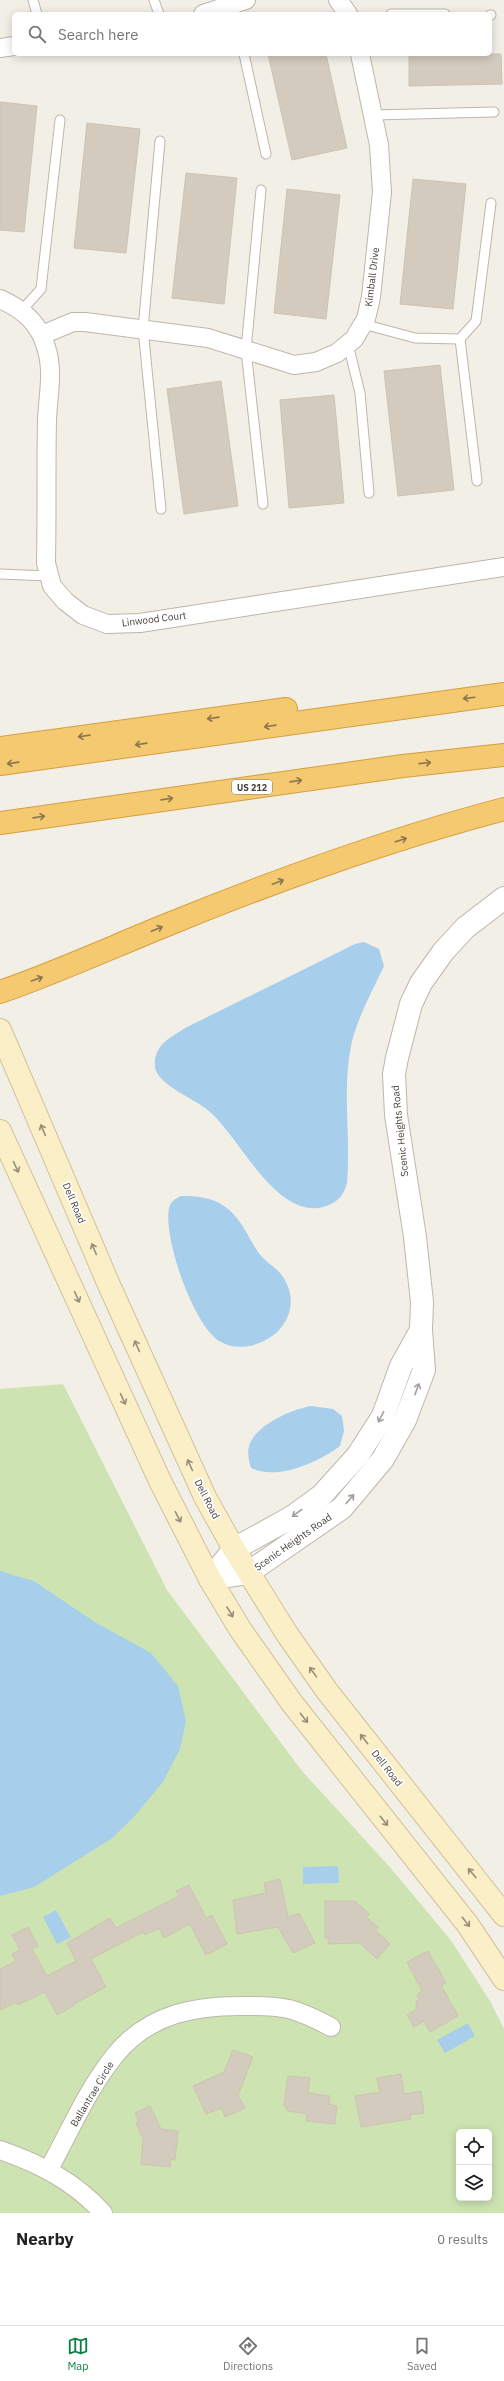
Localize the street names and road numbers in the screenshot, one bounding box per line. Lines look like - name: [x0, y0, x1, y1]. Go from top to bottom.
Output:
- street label: Kimball Drive: [362, 246, 382, 307]
- street label: Linwood Court: [121, 609, 187, 629]
- road number: US 212: [232, 780, 272, 794]
- street label: Scenic Heights Road: [389, 1085, 411, 1177]
- street label: Dell Road: [60, 1181, 88, 1225]
- street label: Dell Road: [191, 1477, 223, 1521]
- street label: Scenic Heights Road: [252, 1510, 334, 1574]
- street label: Dell Road: [369, 1747, 405, 1789]
- street label: Ballantrae Circle: [67, 2058, 117, 2129]

